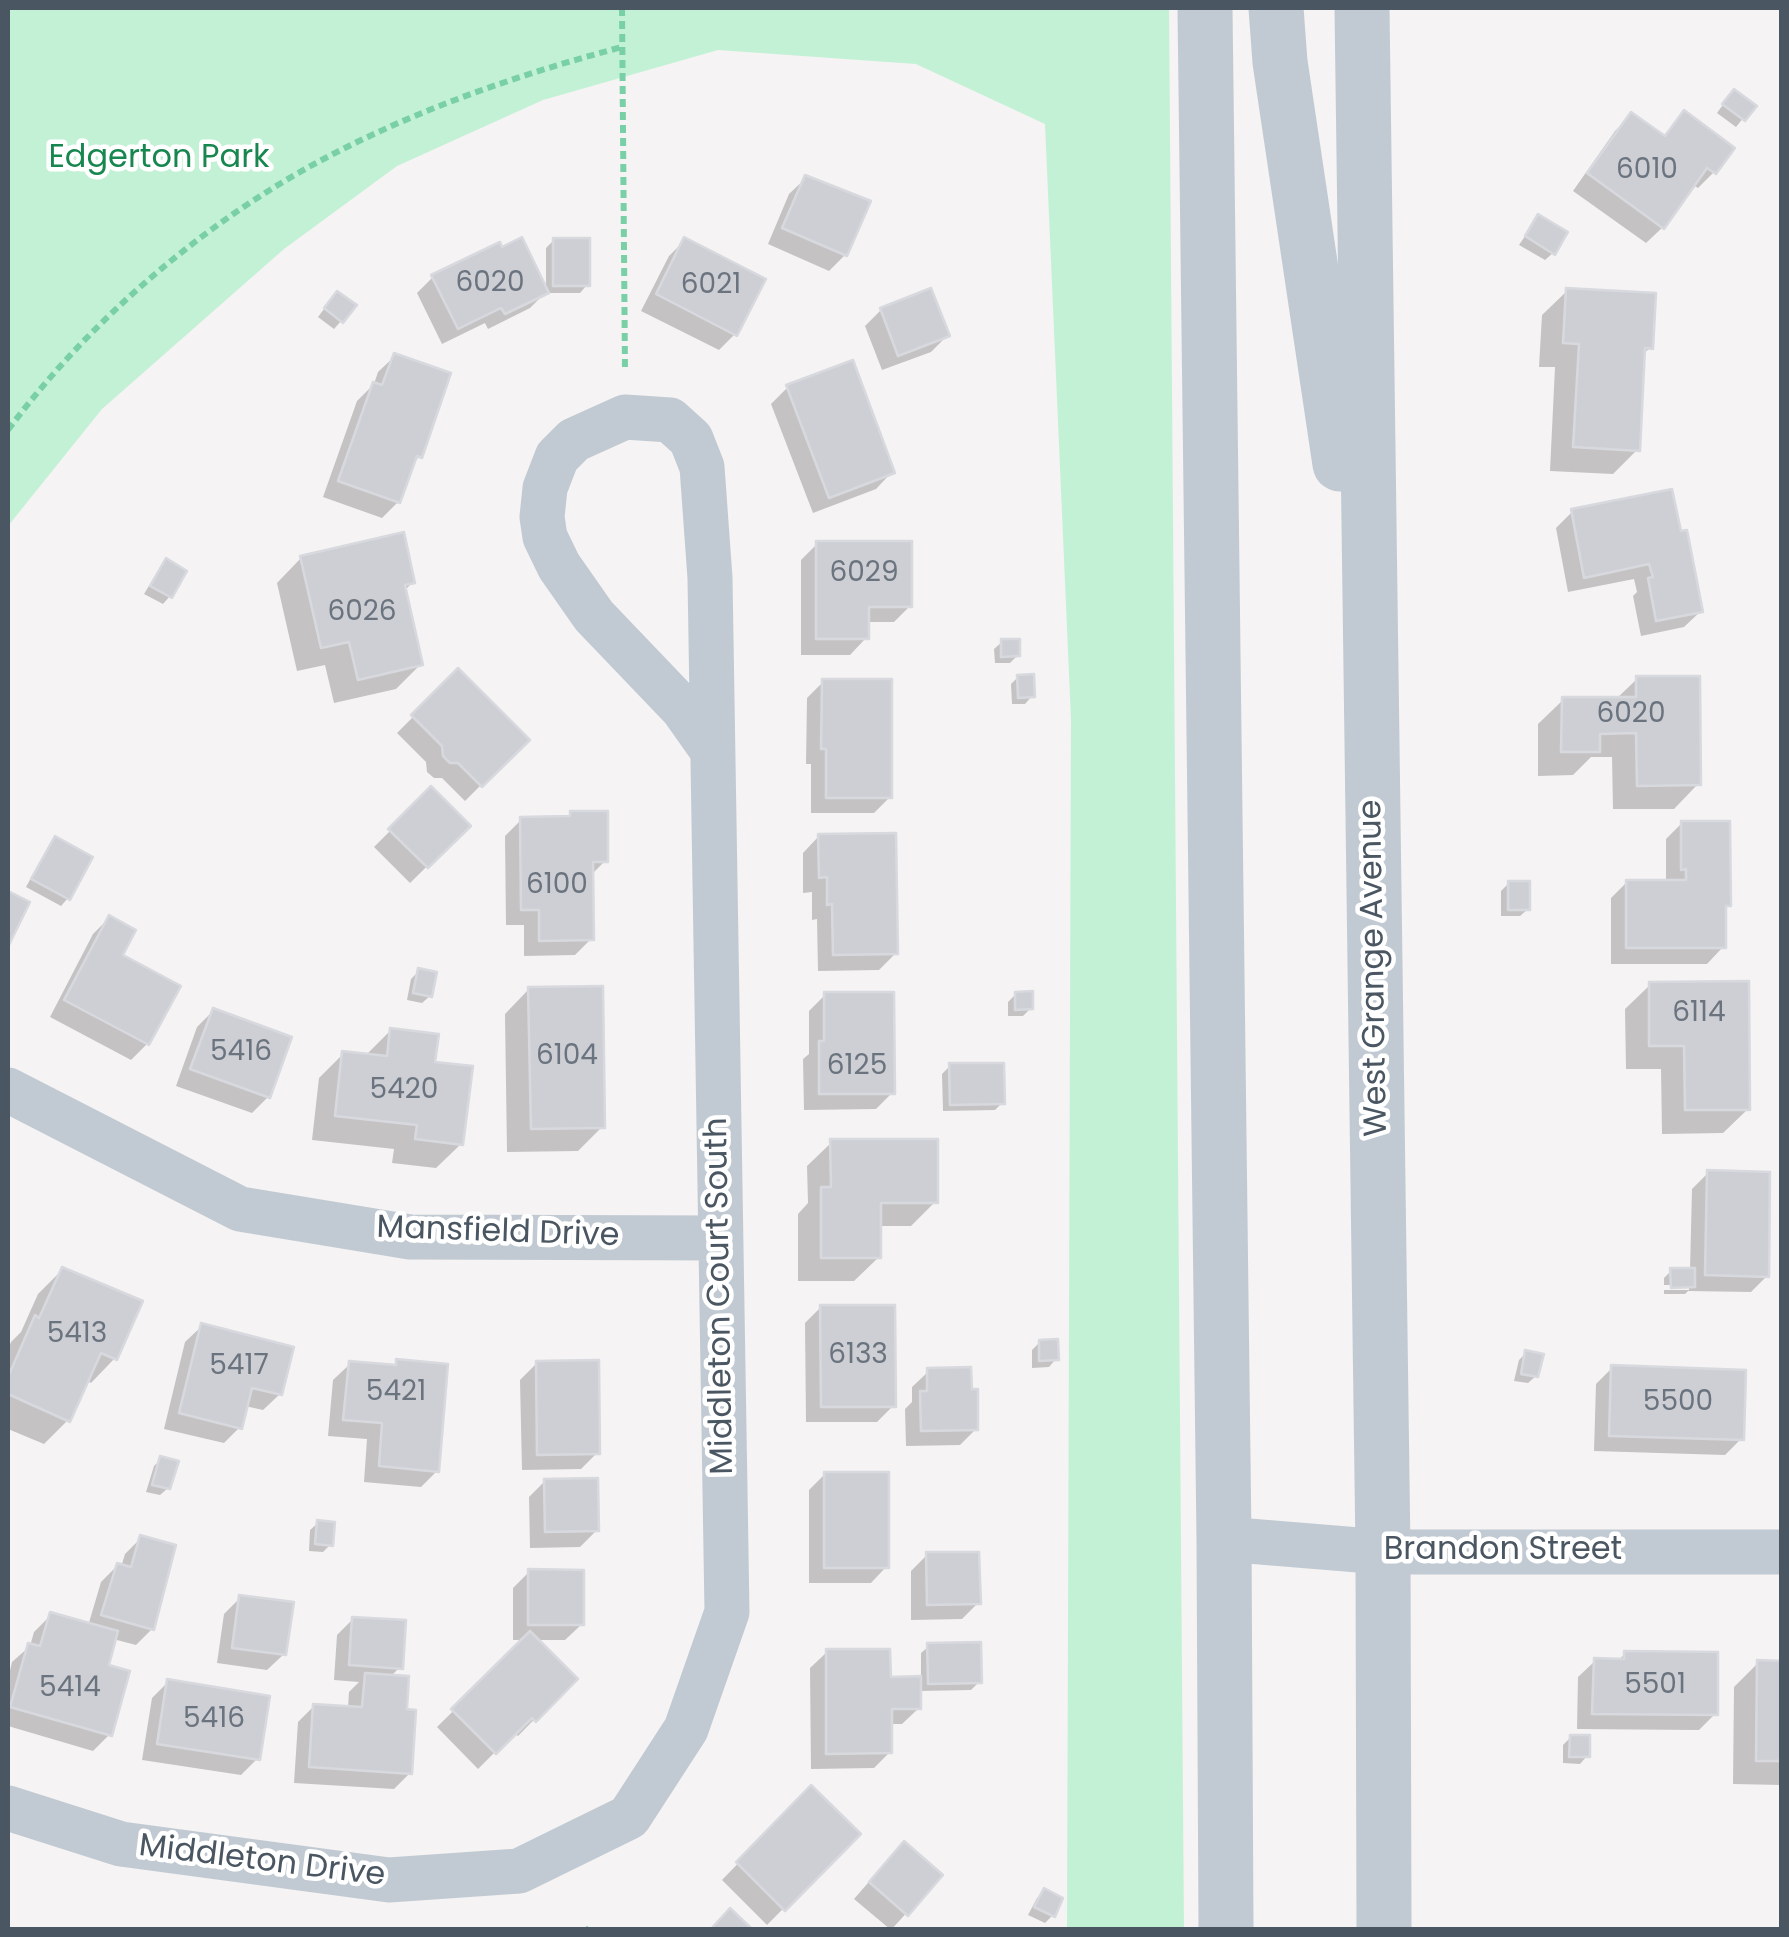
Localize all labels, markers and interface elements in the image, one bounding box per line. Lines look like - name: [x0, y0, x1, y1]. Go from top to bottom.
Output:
- park label: Edgerton Park: [48, 140, 270, 178]
- house number: 6010: [1616, 154, 1678, 188]
- house number: 6020: [455, 267, 525, 301]
- house number: 6021: [681, 269, 741, 303]
- house number: 6029: [829, 557, 899, 591]
- house number: 6026: [327, 596, 397, 630]
- house number: 6020: [1596, 698, 1666, 732]
- street label: West Grange Avenue: [1353, 799, 1397, 1137]
- house number: 6100: [526, 869, 588, 903]
- house number: 6114: [1672, 997, 1726, 1031]
- house number: 5416: [210, 1036, 272, 1070]
- house number: 6104: [536, 1040, 598, 1074]
- house number: 6125: [827, 1050, 887, 1084]
- house number: 5420: [370, 1074, 438, 1108]
- street label: Middleton Court South: [699, 1117, 743, 1475]
- street label: Mansfield Drive: [376, 1210, 620, 1256]
- house number: 5413: [47, 1318, 107, 1352]
- house number: 6133: [828, 1339, 888, 1373]
- house number: 5417: [209, 1350, 269, 1384]
- house number: 5421: [366, 1376, 426, 1410]
- house number: 5500: [1643, 1386, 1713, 1420]
- street label: Brandon Street: [1384, 1532, 1622, 1570]
- house number: 5501: [1624, 1669, 1686, 1703]
- house number: 5414: [39, 1672, 101, 1706]
- house number: 5416: [183, 1703, 245, 1737]
- street label: Middleton Drive: [137, 1828, 387, 1896]

